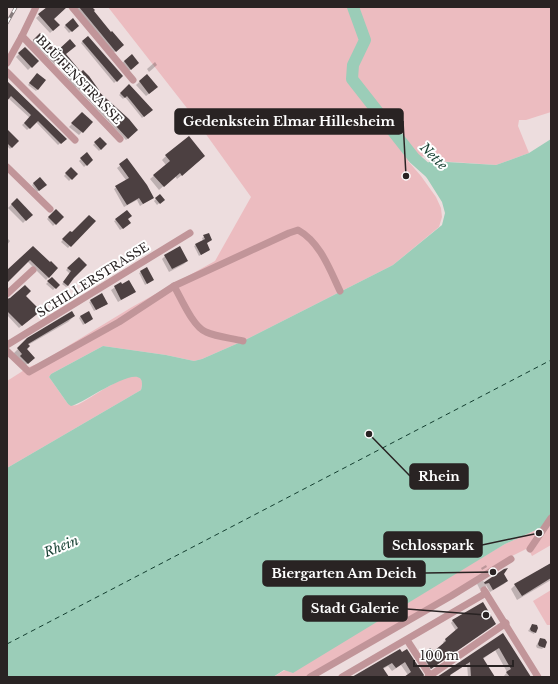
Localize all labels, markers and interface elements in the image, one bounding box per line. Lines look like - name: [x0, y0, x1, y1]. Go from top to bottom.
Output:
- street label: BLÜTENSTRASSE: [33, 31, 127, 127]
- callout: Gedenkstein Elmar Hillesheim: [175, 109, 403, 134]
- text: Gedenkstein Elmar Hillesheim: [183, 113, 396, 130]
- water label: Nette: [416, 138, 451, 174]
- street label: SCHILLERSTRASSE: [34, 239, 152, 320]
- callout: Rhein: [410, 464, 468, 489]
- text: Rhein: [418, 468, 460, 485]
- water label: Rhein: [40, 532, 81, 561]
- callout: Schlosspark: [384, 532, 482, 557]
- text: Schlosspark: [392, 537, 474, 554]
- callout: Biergarten Am Deich: [263, 561, 425, 586]
- text: Biergarten Am Deich: [271, 565, 417, 582]
- callout: Stadt Galerie: [303, 596, 407, 621]
- text: Stadt Galerie: [311, 600, 400, 617]
- scale bar: [414, 642, 513, 668]
- text: 100 m: [420, 648, 459, 663]

